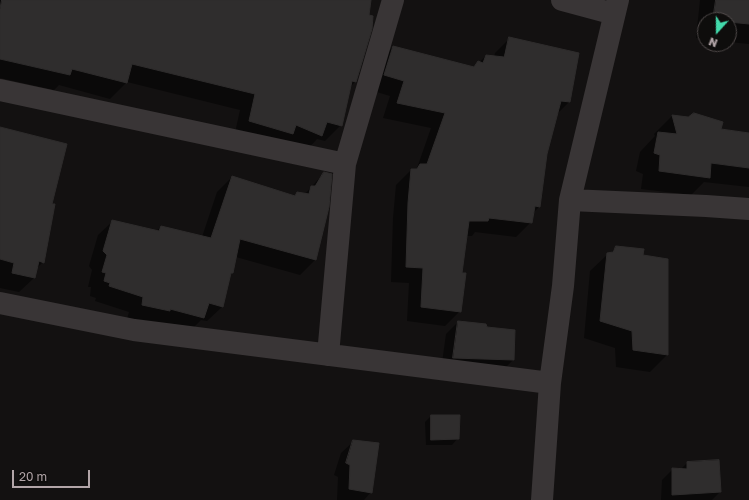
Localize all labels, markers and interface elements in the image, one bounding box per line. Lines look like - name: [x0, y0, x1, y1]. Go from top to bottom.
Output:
- north arrow: [697, 12, 737, 52]
- text: N: [707, 35, 719, 50]
- scale bar: [14, 462, 92, 488]
- text: 20 m: [19, 469, 47, 484]

